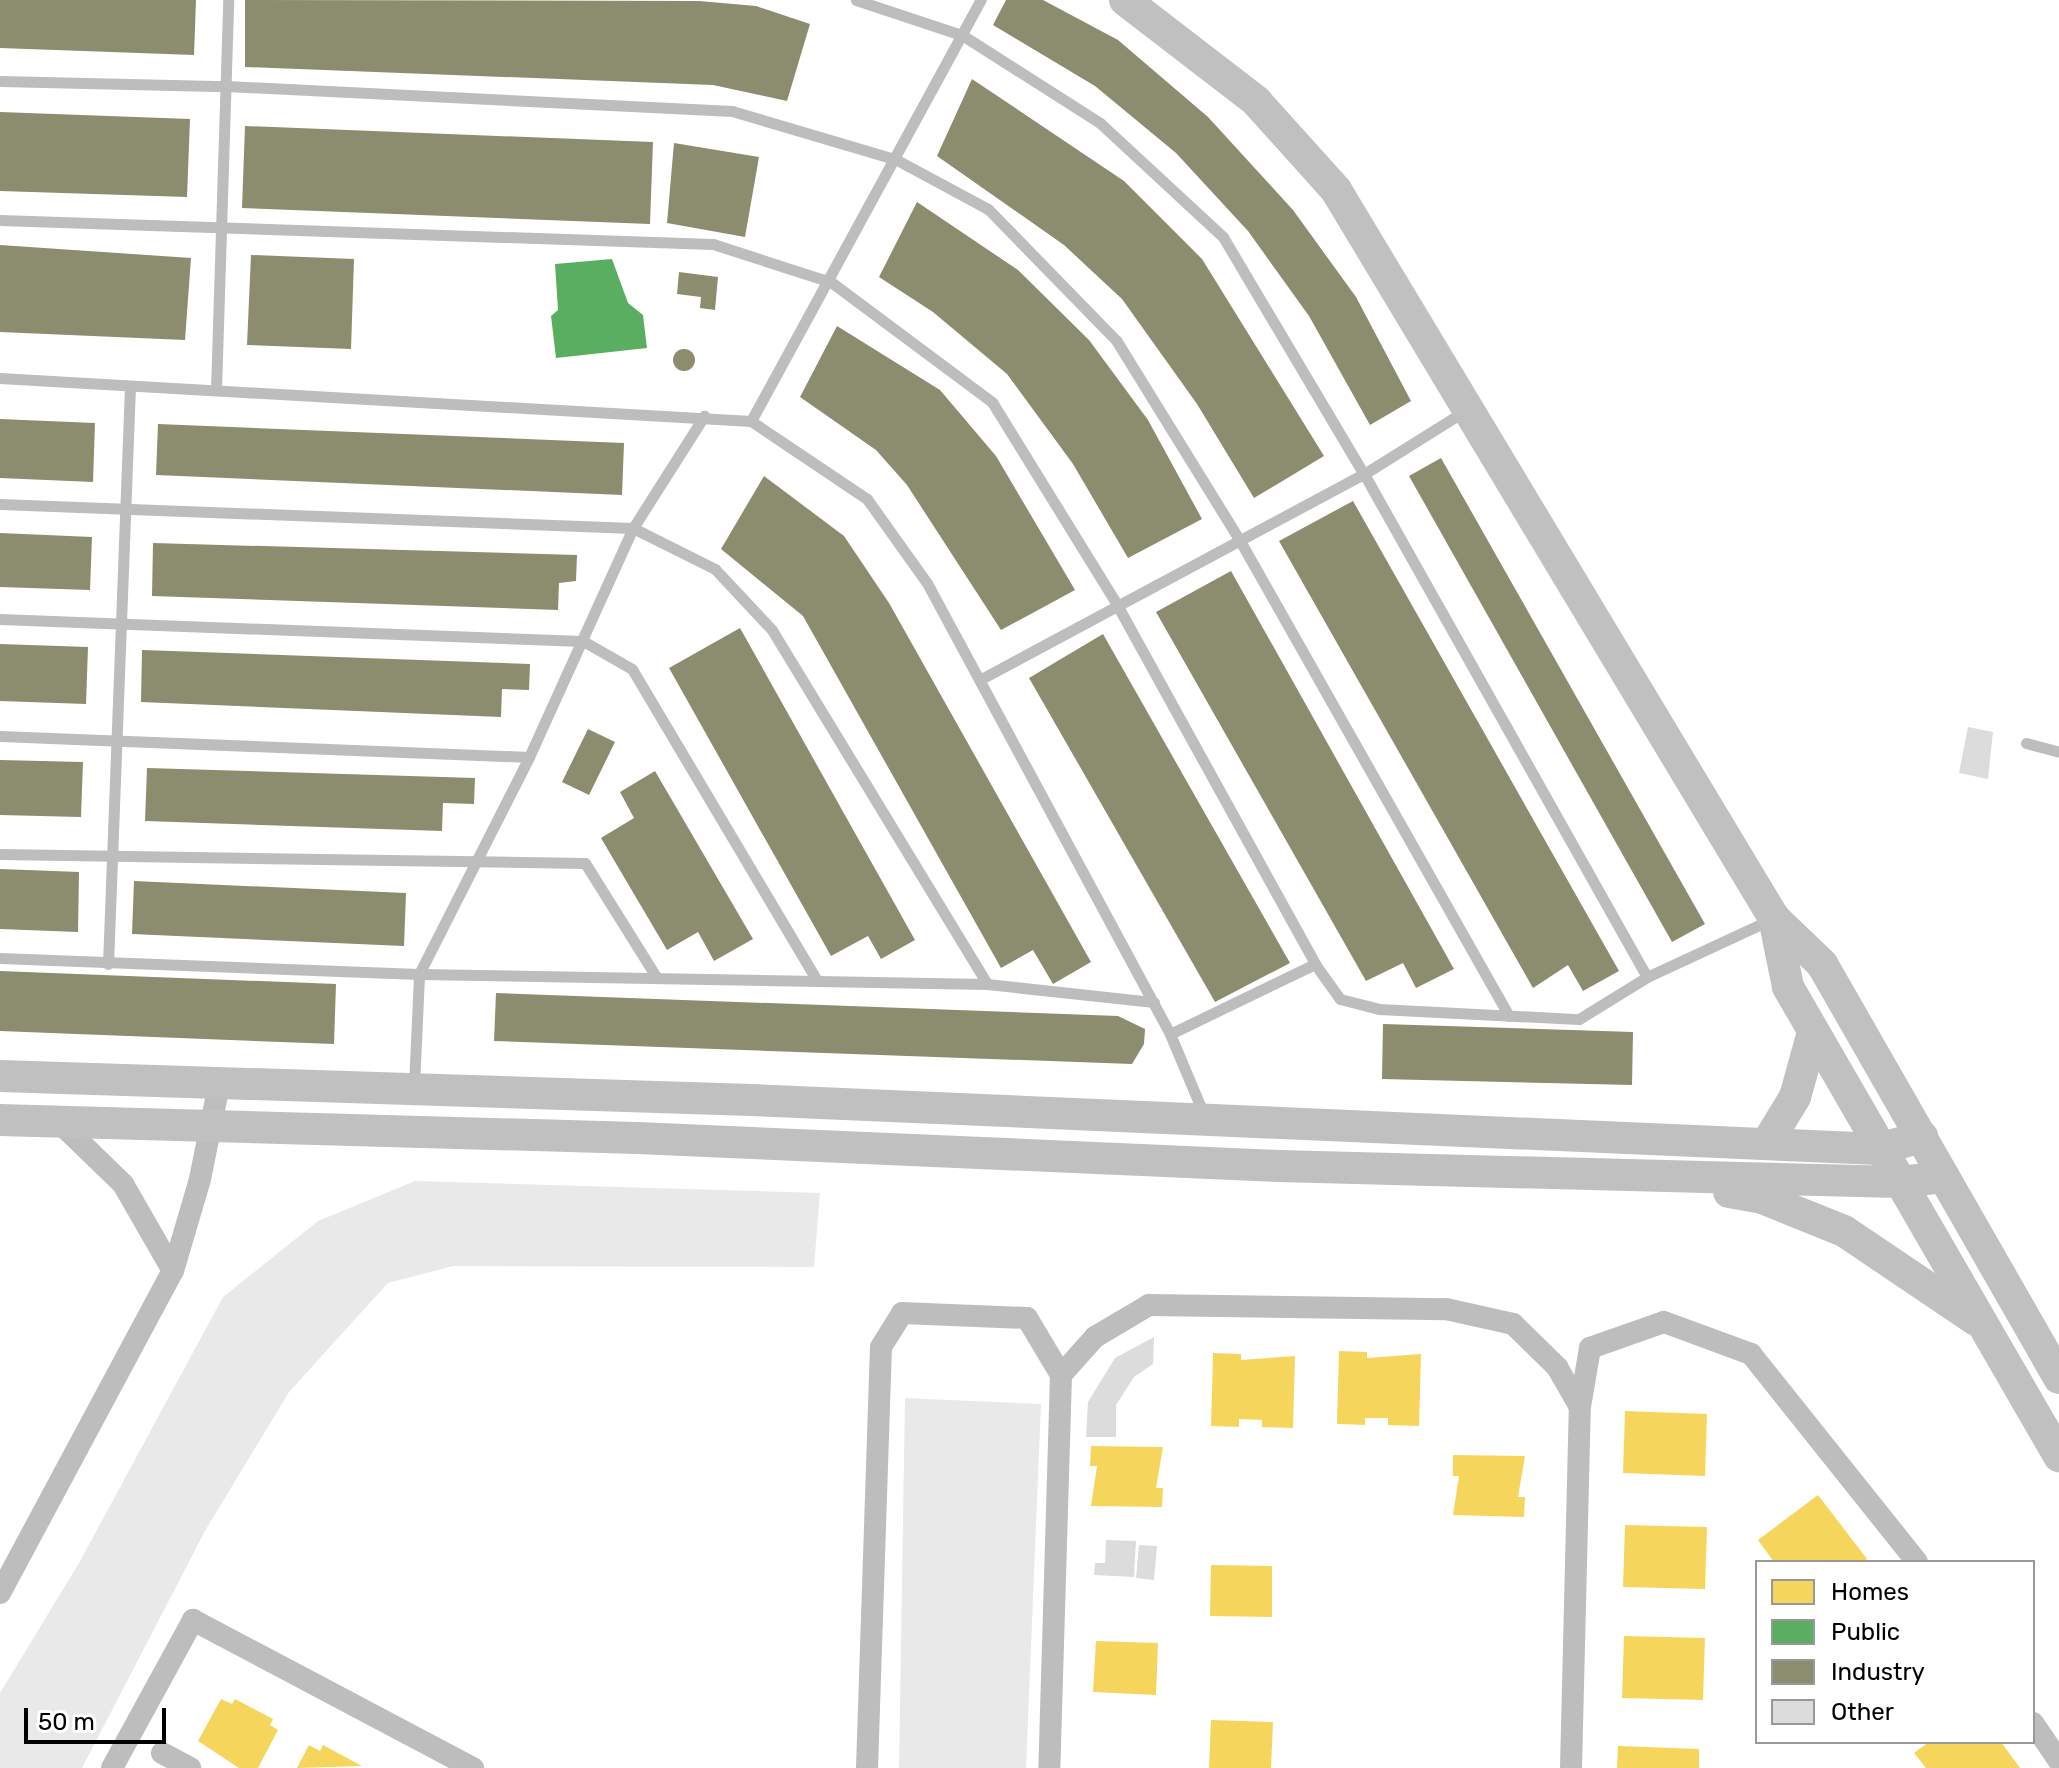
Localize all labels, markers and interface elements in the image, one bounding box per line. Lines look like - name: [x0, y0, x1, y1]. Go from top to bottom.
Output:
- legend: [1755, 1560, 2035, 1744]
- text: Homes: [1831, 1578, 1909, 1606]
- text: Public: [1831, 1618, 1900, 1646]
- text: Industry: [1831, 1658, 1925, 1686]
- scale bar: [28, 1692, 170, 1742]
- text: Other: [1831, 1698, 1894, 1726]
- text: 50 m: [38, 1708, 95, 1736]

